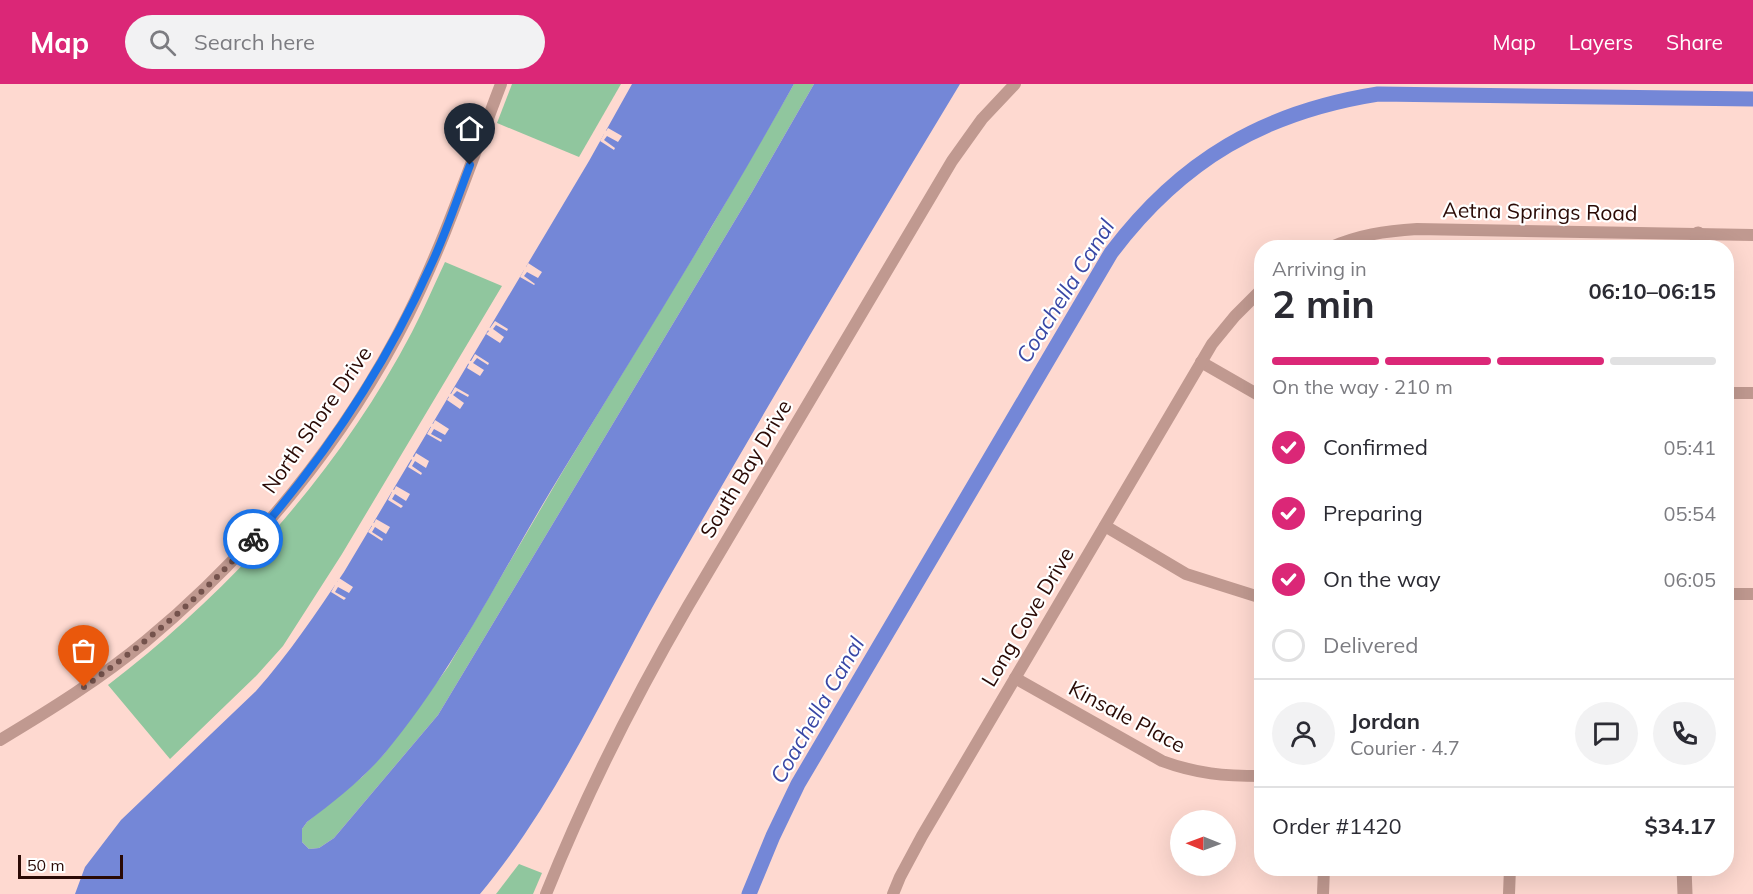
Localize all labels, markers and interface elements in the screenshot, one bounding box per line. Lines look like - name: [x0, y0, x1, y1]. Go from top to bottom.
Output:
- search box: [125, 15, 545, 69]
- text: Map: [30, 25, 89, 60]
- icon: search: [146, 26, 179, 59]
- text: Search here: [194, 28, 315, 56]
- text: Map: [1493, 29, 1536, 55]
- text: Layers: [1569, 29, 1633, 55]
- text: Share: [1666, 29, 1723, 55]
- pin: [444, 103, 495, 165]
- icon: home: [453, 112, 486, 145]
- street label: Aetna Springs Road: [1442, 196, 1638, 226]
- water label: Coachella Canal: [1010, 213, 1121, 368]
- text: Arriving in: [1272, 256, 1367, 281]
- text: 06:10–06:15: [1588, 277, 1716, 305]
- text: 2 min: [1272, 279, 1375, 328]
- street label: North Shore Drive: [256, 341, 377, 498]
- text: On the way · 210 m: [1272, 374, 1453, 399]
- street label: South Bay Drive: [694, 395, 797, 542]
- icon: check: [1272, 431, 1305, 464]
- text: Confirmed: [1323, 433, 1428, 461]
- text: 05:41: [1663, 435, 1716, 460]
- icon: check: [1272, 497, 1305, 530]
- text: Preparing: [1323, 499, 1423, 527]
- text: 05:54: [1663, 501, 1716, 526]
- courier: [223, 509, 283, 569]
- icon: bike: [237, 523, 270, 556]
- street label: Long Cove Drive: [975, 542, 1079, 691]
- icon: check: [1272, 563, 1305, 596]
- text: On the way: [1323, 565, 1441, 593]
- text: 06:05: [1663, 567, 1716, 592]
- pin: [58, 625, 109, 687]
- water label: Coachella Canal: [764, 631, 871, 788]
- text: Delivered: [1323, 631, 1418, 659]
- icon: bag: [67, 634, 100, 667]
- street label: Kinsale Place: [1065, 674, 1190, 758]
- button: person: [1272, 702, 1335, 765]
- button: chat: [1575, 702, 1638, 765]
- button: phone: [1653, 702, 1716, 765]
- text: Jordan: [1350, 707, 1420, 735]
- text: Courier · 4.7: [1350, 735, 1460, 760]
- north arrow: [1170, 810, 1236, 876]
- map controls: [1170, 810, 1236, 876]
- text: Order #1420: [1272, 812, 1402, 840]
- text: $34.17: [1645, 812, 1716, 840]
- scale bar: [18, 852, 123, 880]
- text: 50 m: [27, 855, 64, 875]

